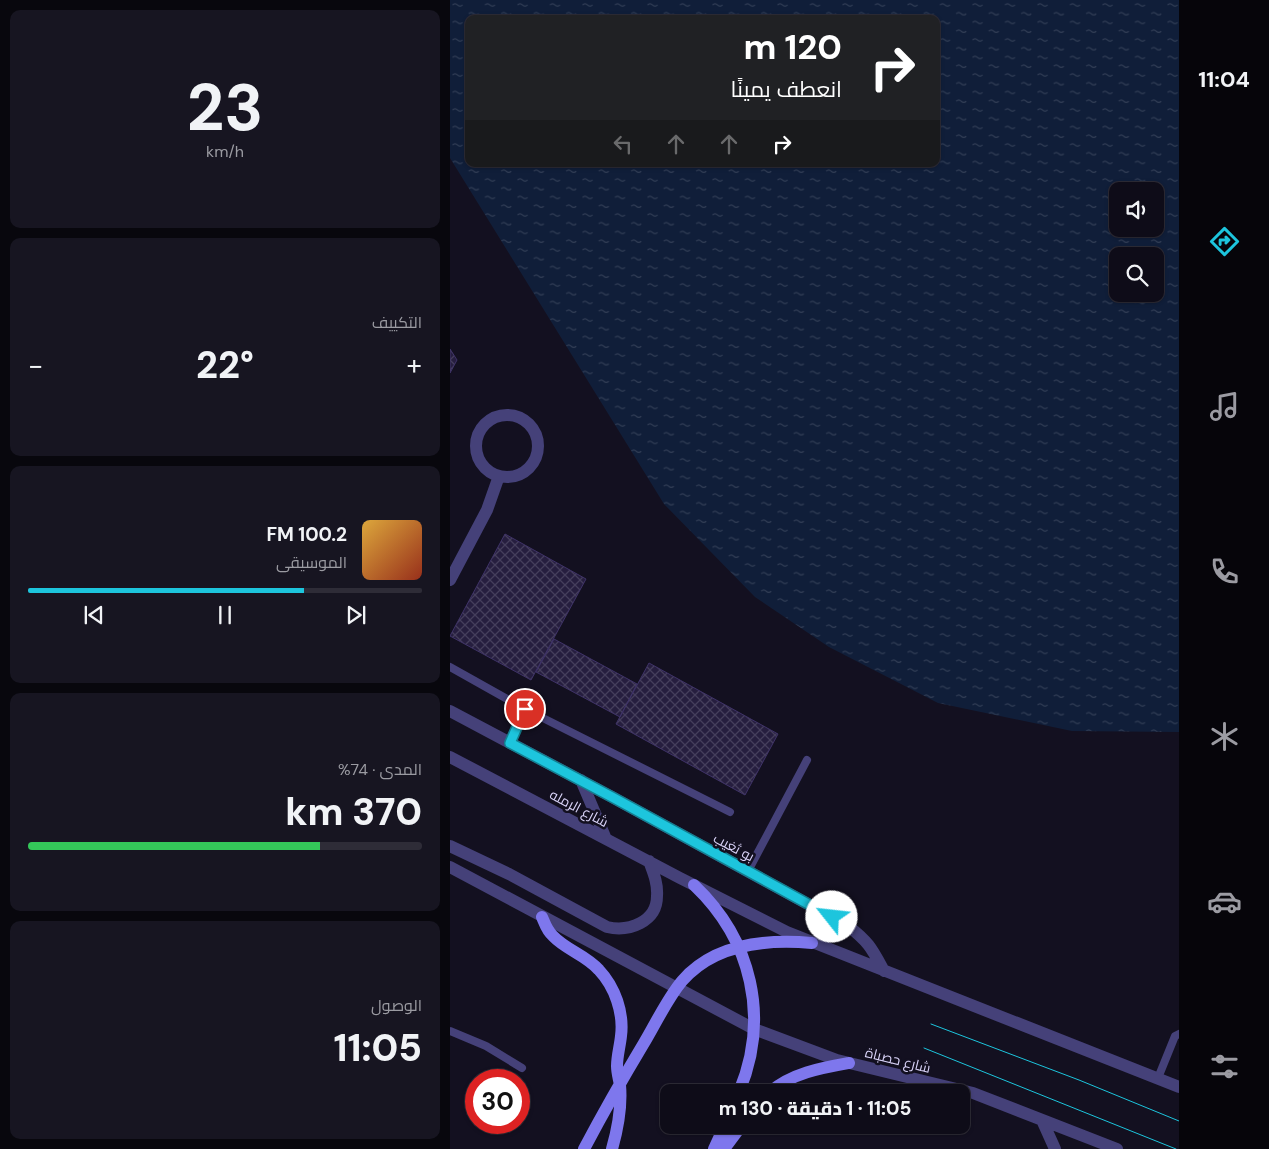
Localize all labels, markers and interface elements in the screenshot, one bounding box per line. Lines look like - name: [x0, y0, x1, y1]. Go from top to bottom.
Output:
- text: 120 m: [743, 24, 842, 70]
- icon: right: [860, 35, 925, 100]
- text: 11:04: [1198, 65, 1250, 94]
- text: 23: [187, 66, 263, 150]
- text: انعطف يمينًا: [731, 75, 842, 104]
- icon: left: [609, 130, 637, 158]
- icon: ahead: [662, 130, 690, 158]
- icon: ahead: [715, 130, 743, 158]
- icon: right: [768, 130, 796, 158]
- text: km/h: [206, 141, 244, 162]
- map controls: [1109, 182, 1164, 302]
- button: sound: [1109, 182, 1164, 237]
- icon: directions: [1207, 224, 1242, 259]
- button: search: [1109, 247, 1164, 302]
- text: التكييف: [372, 312, 422, 333]
- text: 22°: [196, 340, 254, 390]
- text: −: [28, 347, 43, 384]
- text: +: [407, 347, 422, 384]
- icon: music: [1207, 389, 1242, 424]
- text: 100.2 FM: [266, 522, 347, 547]
- text: الموسيقى: [276, 552, 347, 573]
- icon: phone: [1207, 554, 1242, 589]
- icon: previous: [80, 601, 108, 629]
- icon: pause: [211, 601, 239, 629]
- icon: next: [342, 601, 370, 629]
- pin: [504, 688, 546, 730]
- icon: arrive: [511, 695, 539, 723]
- icon: climate: [1207, 719, 1242, 754]
- text: المدى · 74%: [338, 759, 422, 780]
- street label: شارع الرمله: [546, 785, 612, 831]
- text: 370 km: [285, 787, 422, 837]
- street label: بو ثغيب: [710, 829, 758, 865]
- icon: car: [1207, 884, 1242, 919]
- position arrow: [805, 890, 857, 942]
- text: الوصول: [371, 995, 422, 1016]
- text: 11:05: [334, 1023, 422, 1073]
- street label: شارع حصباة: [863, 1043, 933, 1077]
- icon: filters: [1207, 1049, 1242, 1084]
- speed limit sign: 30: [465, 1069, 530, 1134]
- text: 11:05 · 1 دقيقة · 130 m: [719, 1096, 911, 1121]

